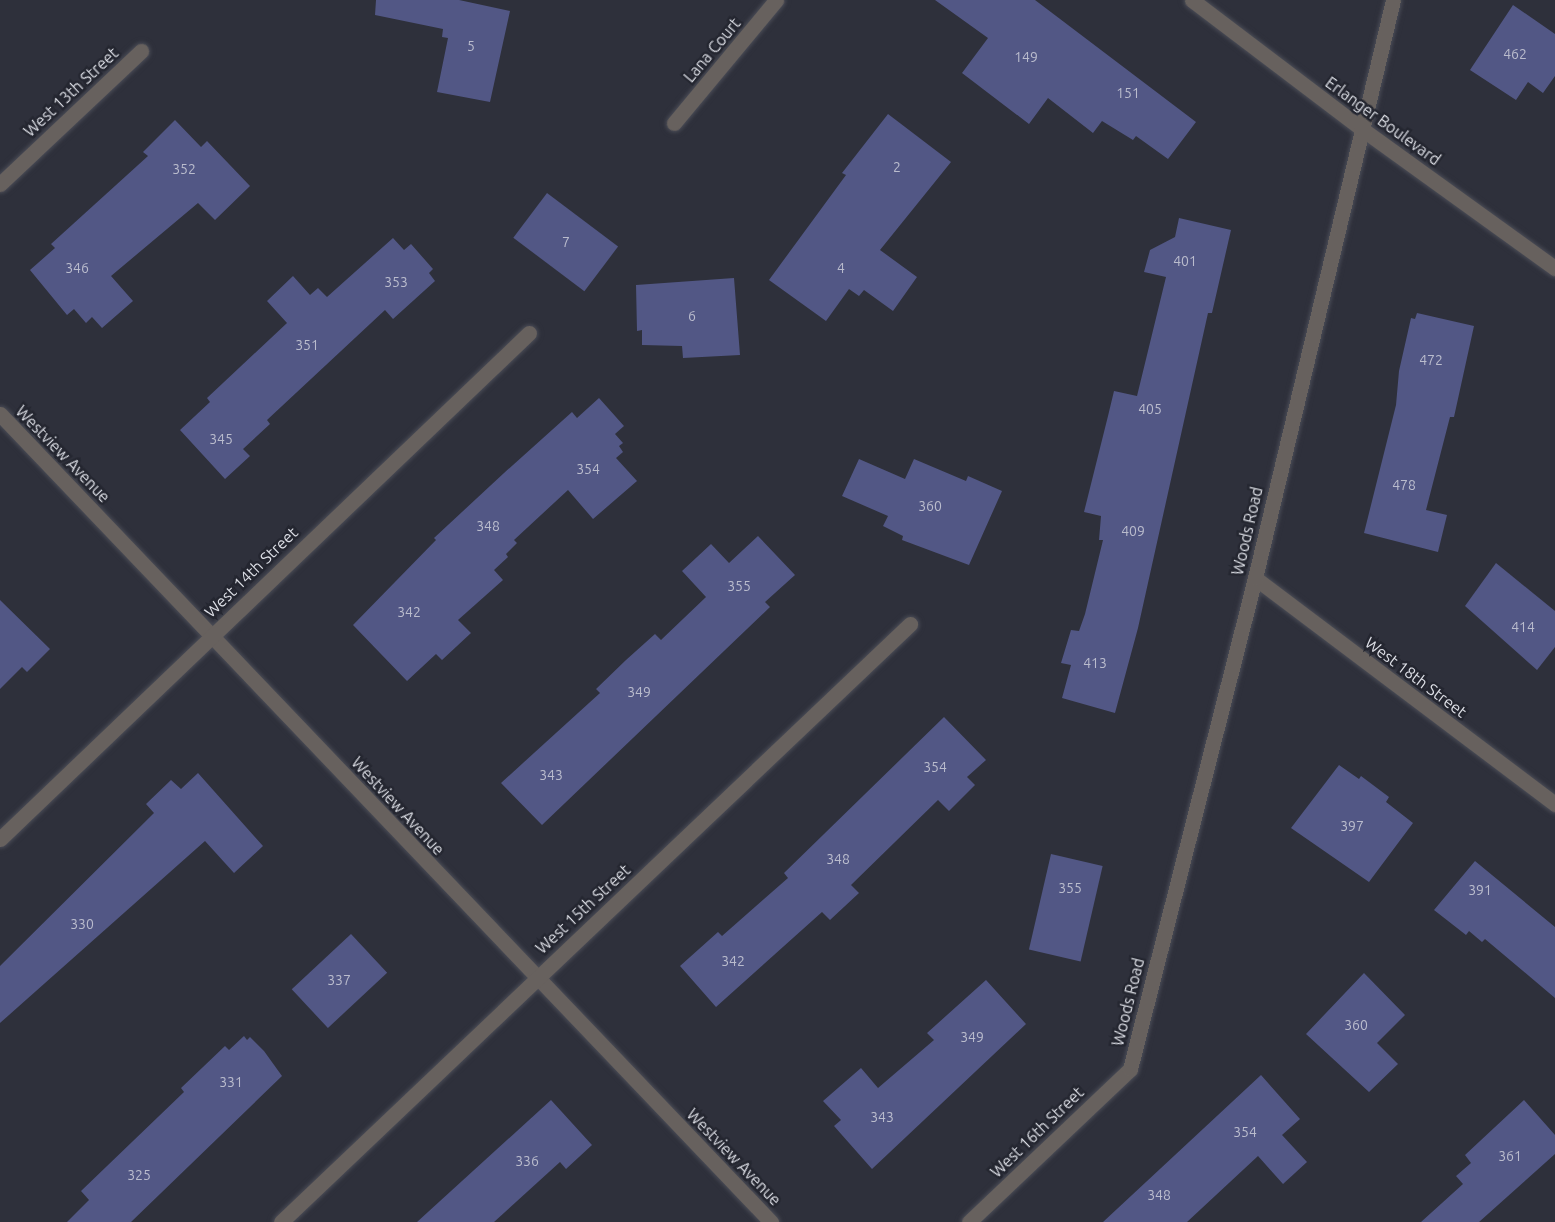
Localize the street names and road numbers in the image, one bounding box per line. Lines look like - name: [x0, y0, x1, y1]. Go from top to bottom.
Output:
- street label: Lana Court: [680, 14, 744, 86]
- street label: West 13th Street: [20, 43, 122, 141]
- street label: Erlanger Boulevard: [1322, 73, 1444, 169]
- street label: Westview Avenue: [12, 402, 114, 506]
- street label: Woods Road: [1228, 485, 1266, 577]
- street label: West 14th Street: [200, 523, 302, 621]
- street label: West 18th Street: [1361, 633, 1471, 721]
- street label: Westview Avenue: [348, 753, 448, 859]
- street label: West 15th Street: [532, 860, 634, 958]
- street label: Woods Road: [1108, 956, 1148, 1048]
- street label: West 16th Street: [986, 1083, 1088, 1181]
- street label: Westview Avenue: [683, 1105, 785, 1209]

